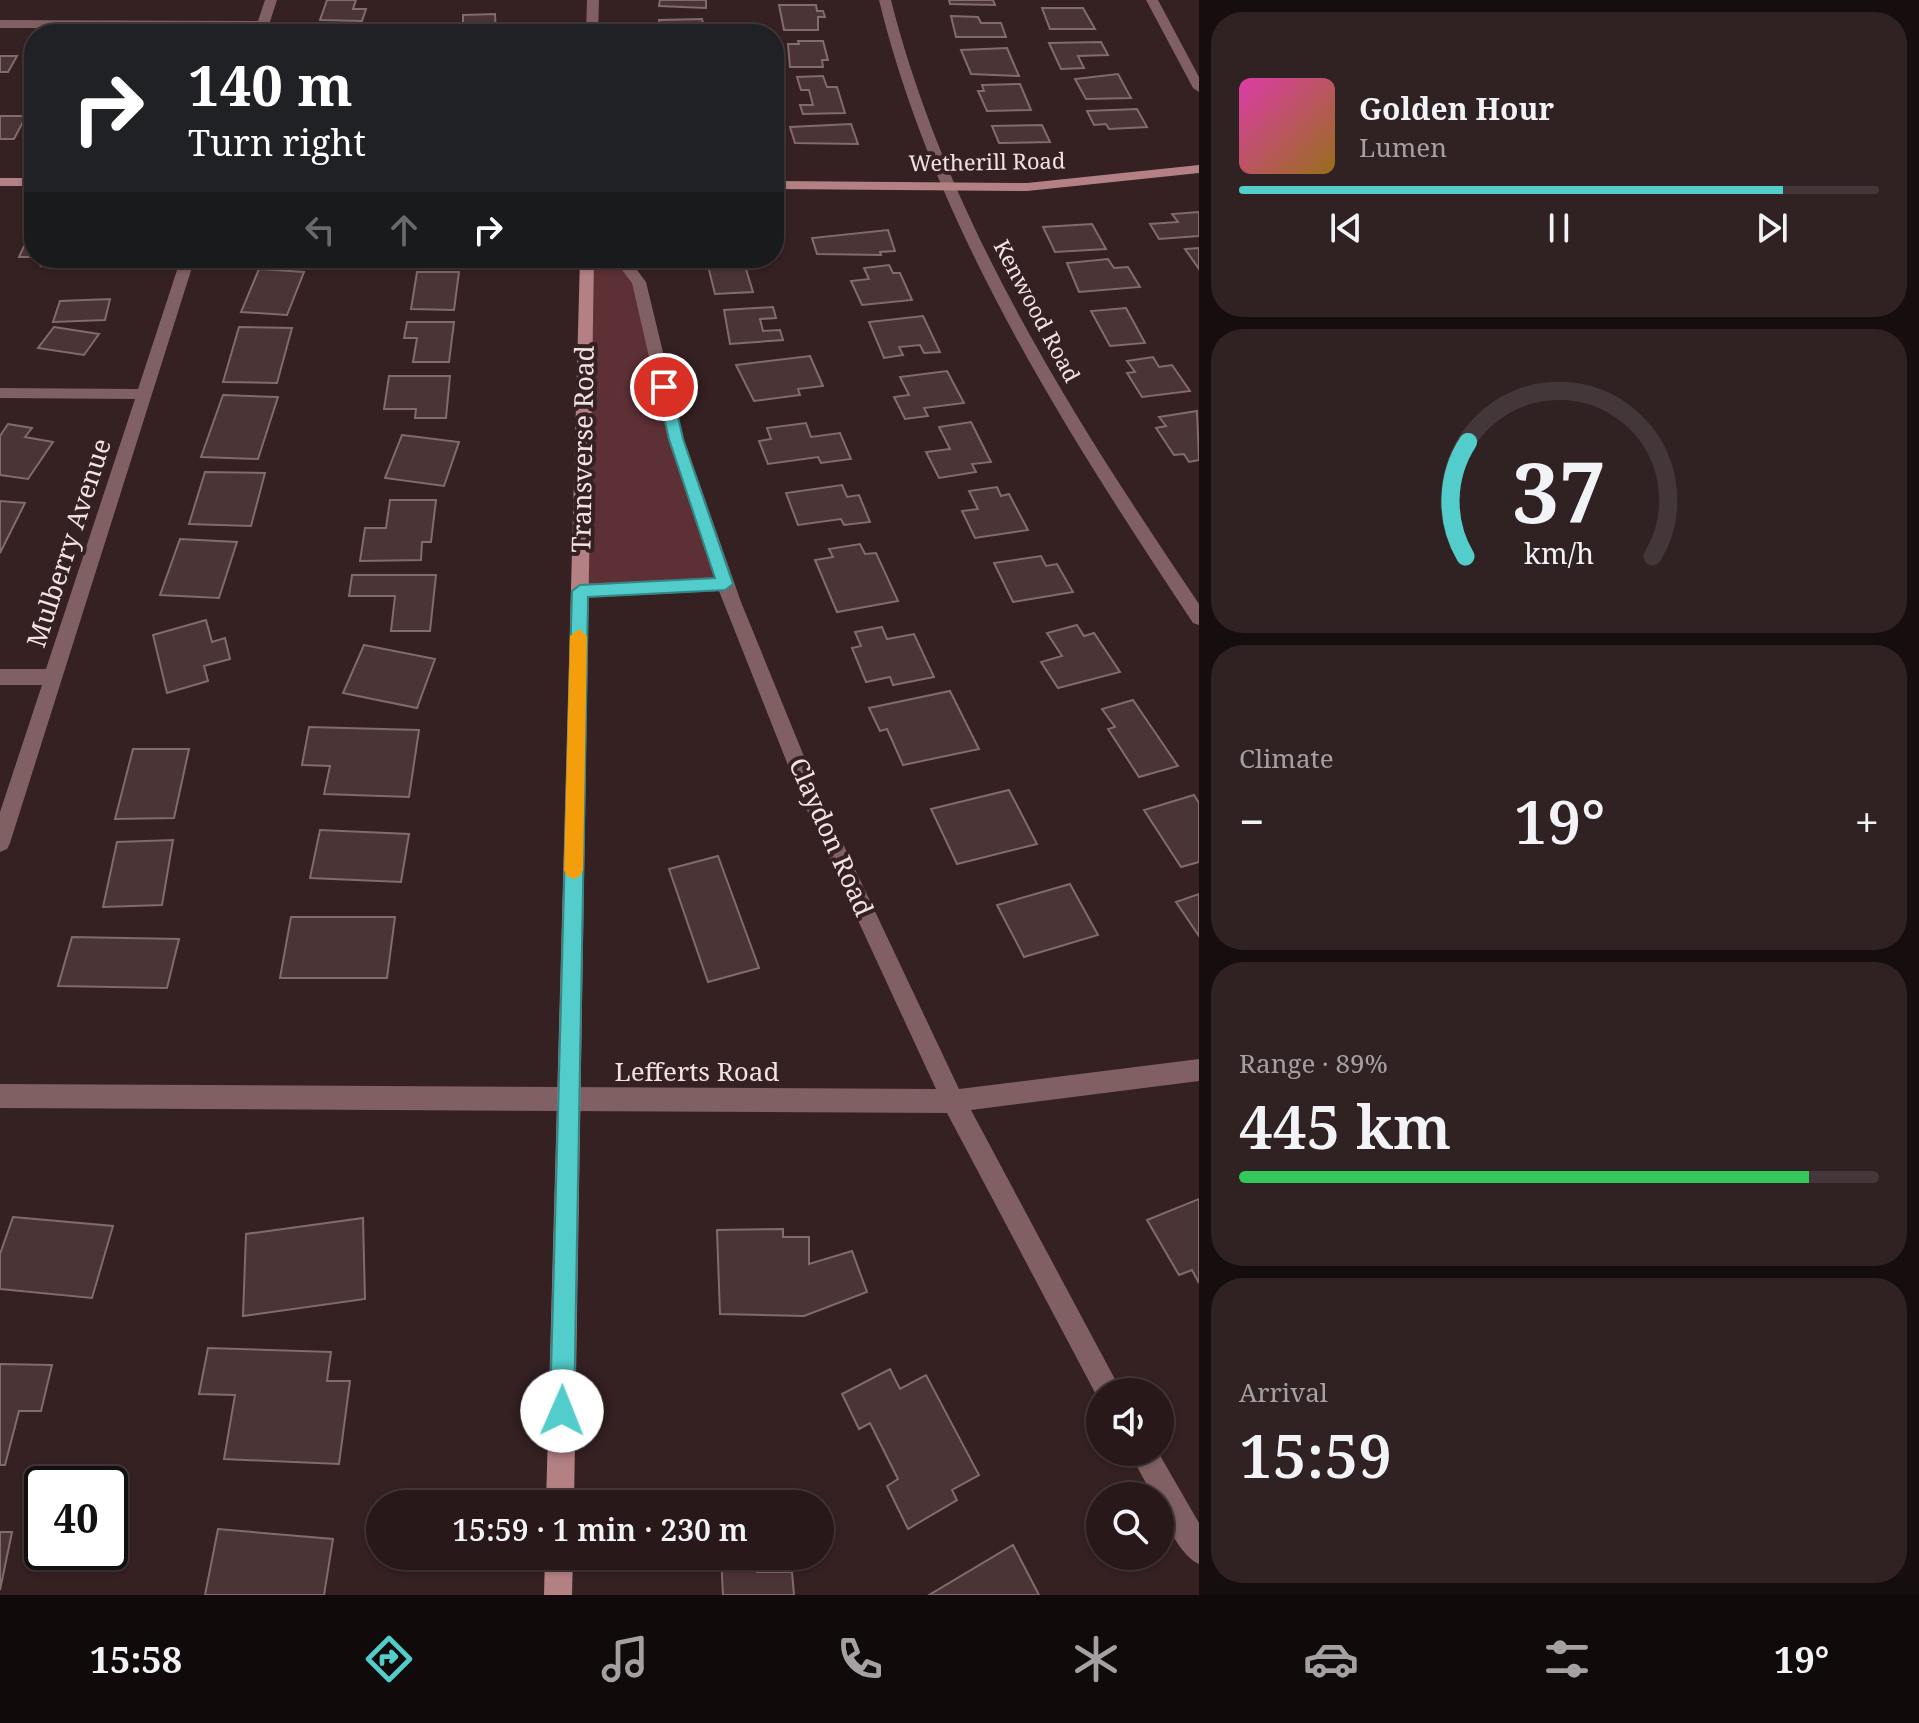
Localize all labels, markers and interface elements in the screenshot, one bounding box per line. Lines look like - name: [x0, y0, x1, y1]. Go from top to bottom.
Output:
- text: 140 m: [188, 46, 353, 122]
- icon: right: [56, 56, 160, 160]
- text: Golden Hour: [1359, 88, 1554, 129]
- text: Turn right: [188, 118, 366, 167]
- text: Lumen: [1359, 129, 1447, 165]
- street label: Wetherill Road: [908, 145, 1066, 177]
- icon: previous: [1324, 206, 1368, 250]
- icon: pause: [1537, 206, 1581, 250]
- icon: next: [1750, 206, 1794, 250]
- icon: left: [298, 208, 342, 252]
- icon: ahead: [382, 208, 426, 252]
- icon: right: [466, 208, 510, 252]
- street label: Kenwood Road: [988, 234, 1088, 388]
- street label: Transverse Road: [562, 345, 602, 553]
- pin: [630, 353, 698, 421]
- icon: arrive: [642, 365, 686, 409]
- text: 37: [1512, 433, 1606, 546]
- street label: Mulberry Avenue: [17, 434, 119, 652]
- text: km/h: [1524, 533, 1594, 572]
- text: Climate: [1239, 740, 1334, 776]
- street label: Claydon Road: [781, 752, 883, 922]
- text: 19°: [1514, 780, 1605, 862]
- text: −: [1239, 791, 1264, 851]
- text: +: [1854, 791, 1879, 851]
- text: Range · 89%: [1239, 1045, 1388, 1081]
- street label: Lefferts Road: [615, 1053, 780, 1089]
- text: 445 km: [1239, 1085, 1451, 1167]
- position arrow: [520, 1369, 604, 1453]
- text: Arrival: [1239, 1374, 1328, 1410]
- map controls: [1086, 1378, 1174, 1570]
- button: sound: [1086, 1378, 1174, 1466]
- text: 15:59: [1239, 1414, 1392, 1496]
- speed limit sign: 40: [24, 1466, 128, 1570]
- button: search: [1086, 1482, 1174, 1570]
- text: 15:59 · 1 min · 230 m: [452, 1509, 748, 1550]
- icon: directions: [361, 1631, 417, 1687]
- icon: music: [597, 1631, 653, 1687]
- icon: phone: [832, 1631, 888, 1687]
- icon: climate: [1068, 1631, 1124, 1687]
- icon: car: [1303, 1631, 1359, 1687]
- icon: filters: [1539, 1631, 1595, 1687]
- text: 15:58: [90, 1635, 182, 1684]
- text: 19°: [1774, 1635, 1829, 1684]

